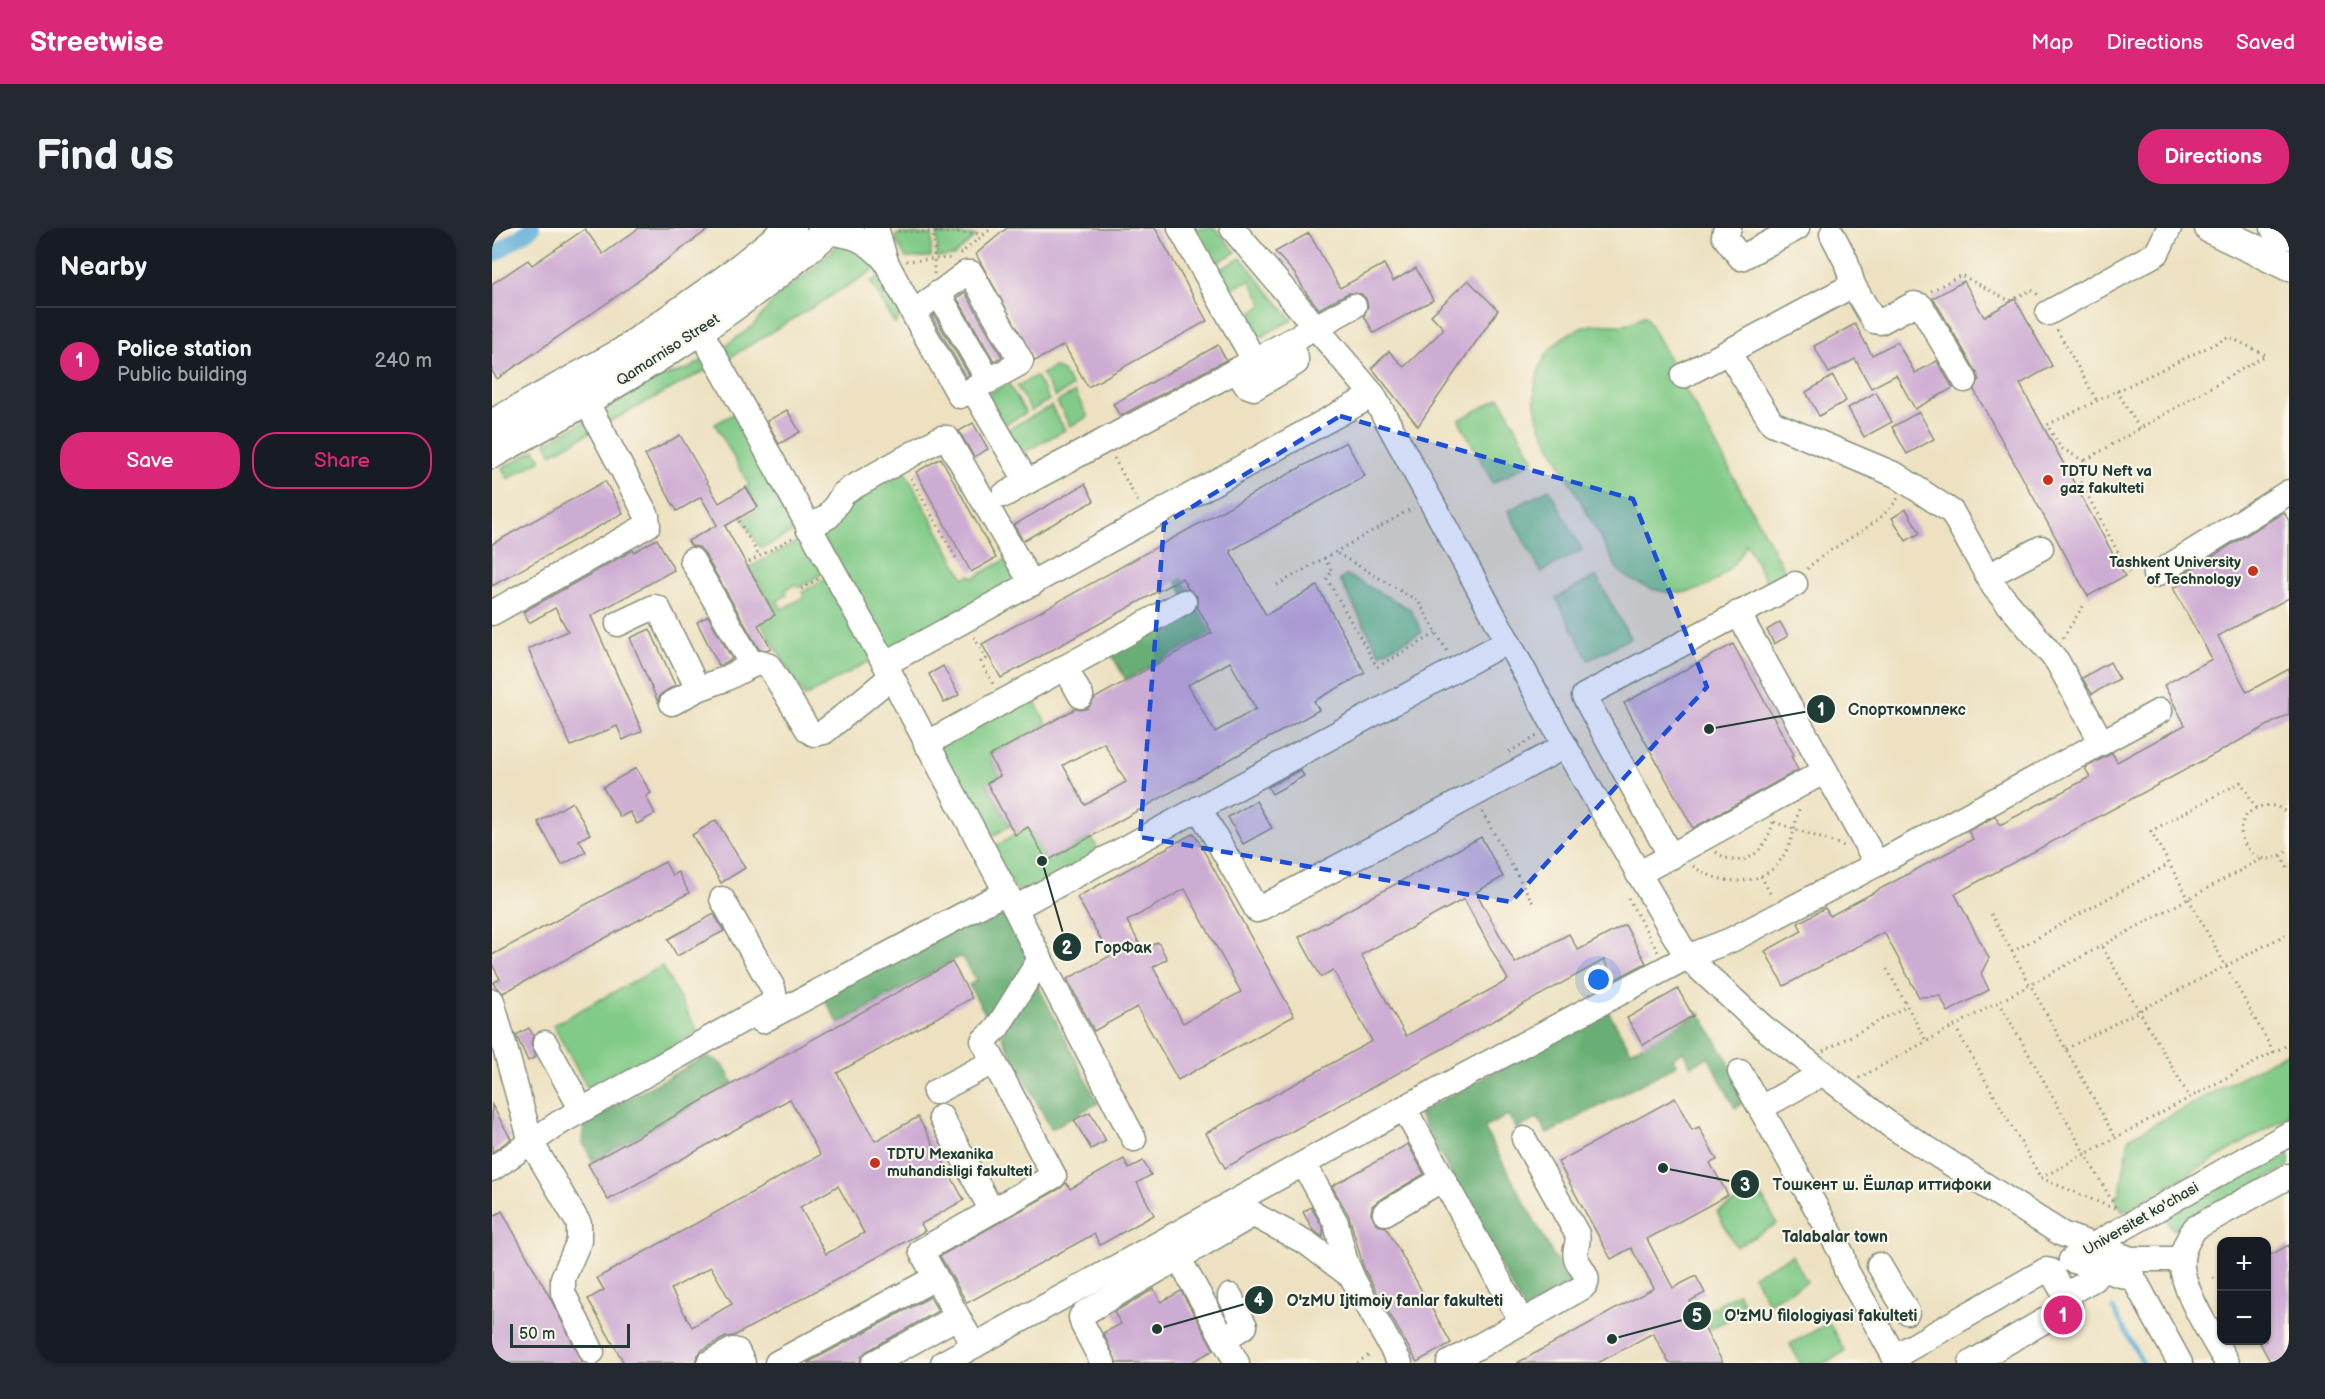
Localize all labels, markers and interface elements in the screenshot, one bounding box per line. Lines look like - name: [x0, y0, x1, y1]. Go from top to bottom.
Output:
- text: Streetwise: [30, 26, 163, 59]
- text: Map: [2031, 30, 2074, 55]
- text: Directions: [2107, 30, 2203, 55]
- text: Saved: [2236, 30, 2295, 55]
- button: Directions: [2138, 129, 2289, 184]
- text: Find us: [36, 131, 174, 182]
- text: Nearby: [60, 252, 147, 283]
- street label: Qamarniso Street: [613, 309, 724, 390]
- text: Police station: [117, 336, 252, 363]
- text: 1: [75, 349, 84, 373]
- text: 240 m: [375, 349, 432, 373]
- text: Public building: [117, 363, 247, 387]
- button: Save: [60, 432, 240, 489]
- button: Share: [252, 432, 432, 489]
- place label: TDTU Neft va gaz fakulteti: [2060, 462, 2152, 498]
- marker: TDTU Neft va gaz fakulteti: [2041, 473, 2055, 487]
- place label: Tashkent University of Technology: [2109, 553, 2241, 589]
- marker: Tashkent University of Technology: [2246, 564, 2260, 578]
- callout: Спорткомплекс: [1806, 692, 1978, 726]
- text: 1: [1817, 700, 1825, 721]
- text: Спорткомплекс: [1848, 701, 1966, 720]
- callout: ГорФак: [1052, 930, 1164, 964]
- text: 2: [1062, 938, 1073, 959]
- text: ГорФак: [1094, 939, 1152, 958]
- your location: [1584, 965, 1613, 994]
- place label: TDTU Mexanika muhandisligi fakulteti: [887, 1145, 1033, 1181]
- marker: TDTU Mexanika muhandisligi fakulteti: [868, 1156, 882, 1170]
- callout: Тошкент ш. Ёшлар иттифоки: [1730, 1167, 2003, 1201]
- text: Тошкент ш. Ёшлар иттифоки: [1773, 1174, 1991, 1195]
- text: 3: [1740, 1175, 1750, 1196]
- street label: Universitet ko'chasi: [2080, 1178, 2202, 1260]
- district label: Talabalar town: [1782, 1228, 1888, 1247]
- map controls: [2217, 1237, 2271, 1345]
- button: +: [2217, 1237, 2271, 1291]
- callout: O'zMU Ijtimoiy fanlar fakulteti: [1244, 1283, 1515, 1317]
- text: 4: [1254, 1290, 1265, 1311]
- button: −: [2217, 1291, 2271, 1345]
- text: O'zMU Ijtimoiy fanlar fakulteti: [1287, 1292, 1503, 1311]
- pin: 1: [2044, 1292, 2082, 1338]
- callout: O'zMU filologiyasi fakulteti: [1682, 1299, 1929, 1333]
- text: 5: [1692, 1306, 1702, 1327]
- text: O'zMU filologiyasi fakulteti: [1725, 1307, 1918, 1326]
- scale bar: [510, 1321, 630, 1348]
- text: 50 m: [519, 1325, 555, 1344]

